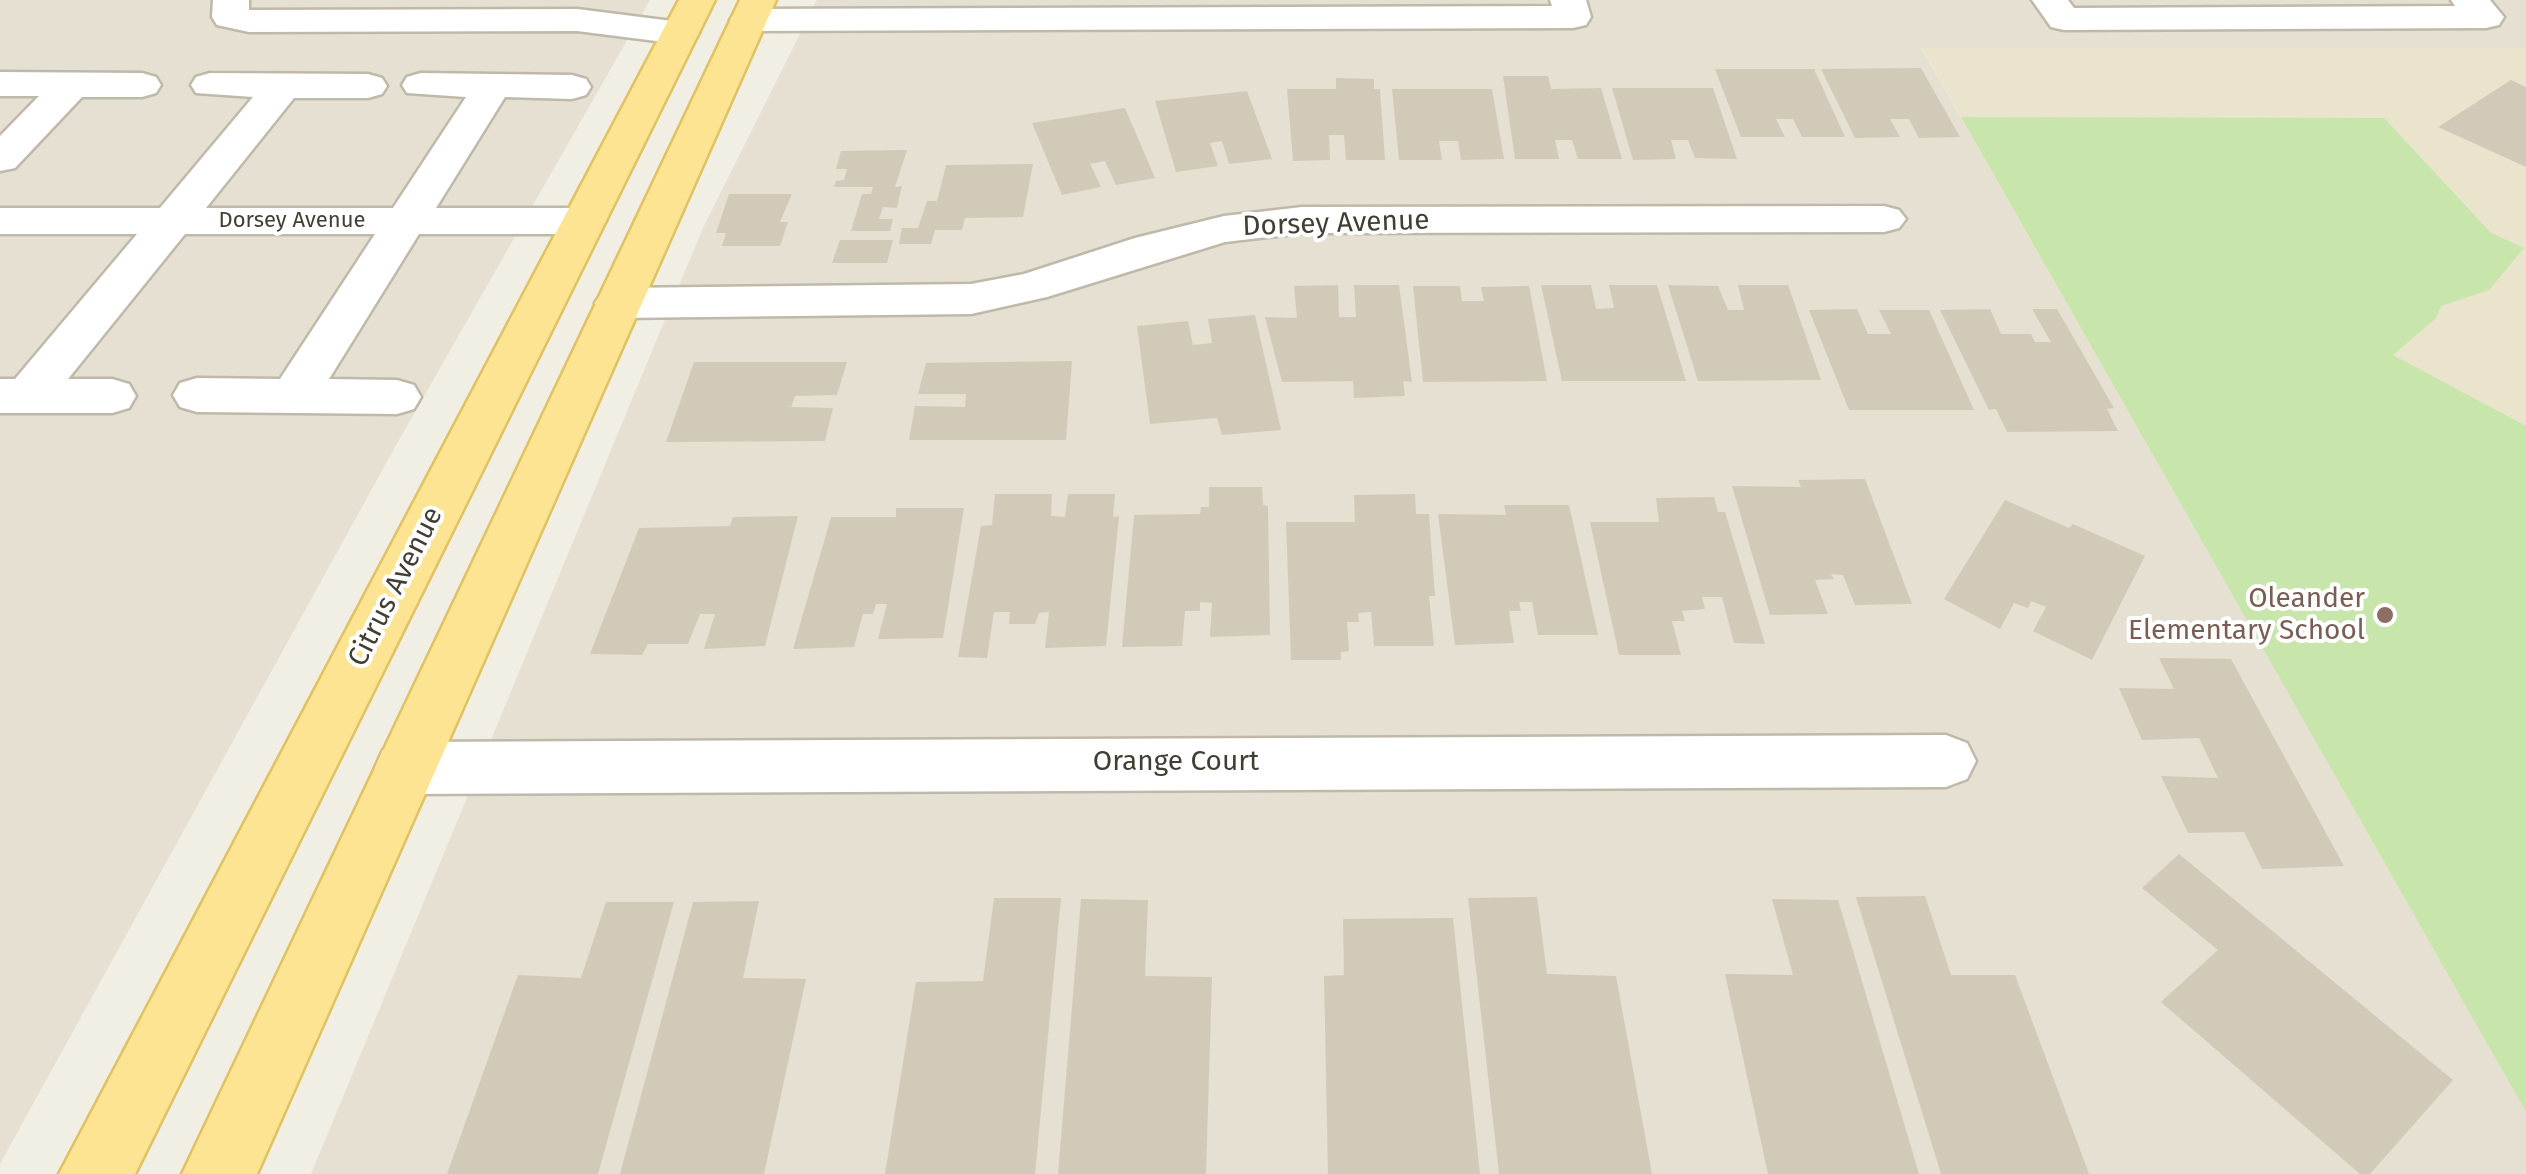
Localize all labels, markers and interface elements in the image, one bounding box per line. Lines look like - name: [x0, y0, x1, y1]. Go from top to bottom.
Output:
- street label: Dorsey Avenue: [1242, 204, 1430, 244]
- street label: Dorsey Avenue: [218, 208, 366, 234]
- street label: Citrus Avenue: [341, 502, 451, 672]
- place label: Oleander Elementary School: [2128, 582, 2365, 648]
- marker: Oleander Elementary School: [2374, 604, 2396, 626]
- street label: Orange Court: [1093, 745, 1259, 779]

